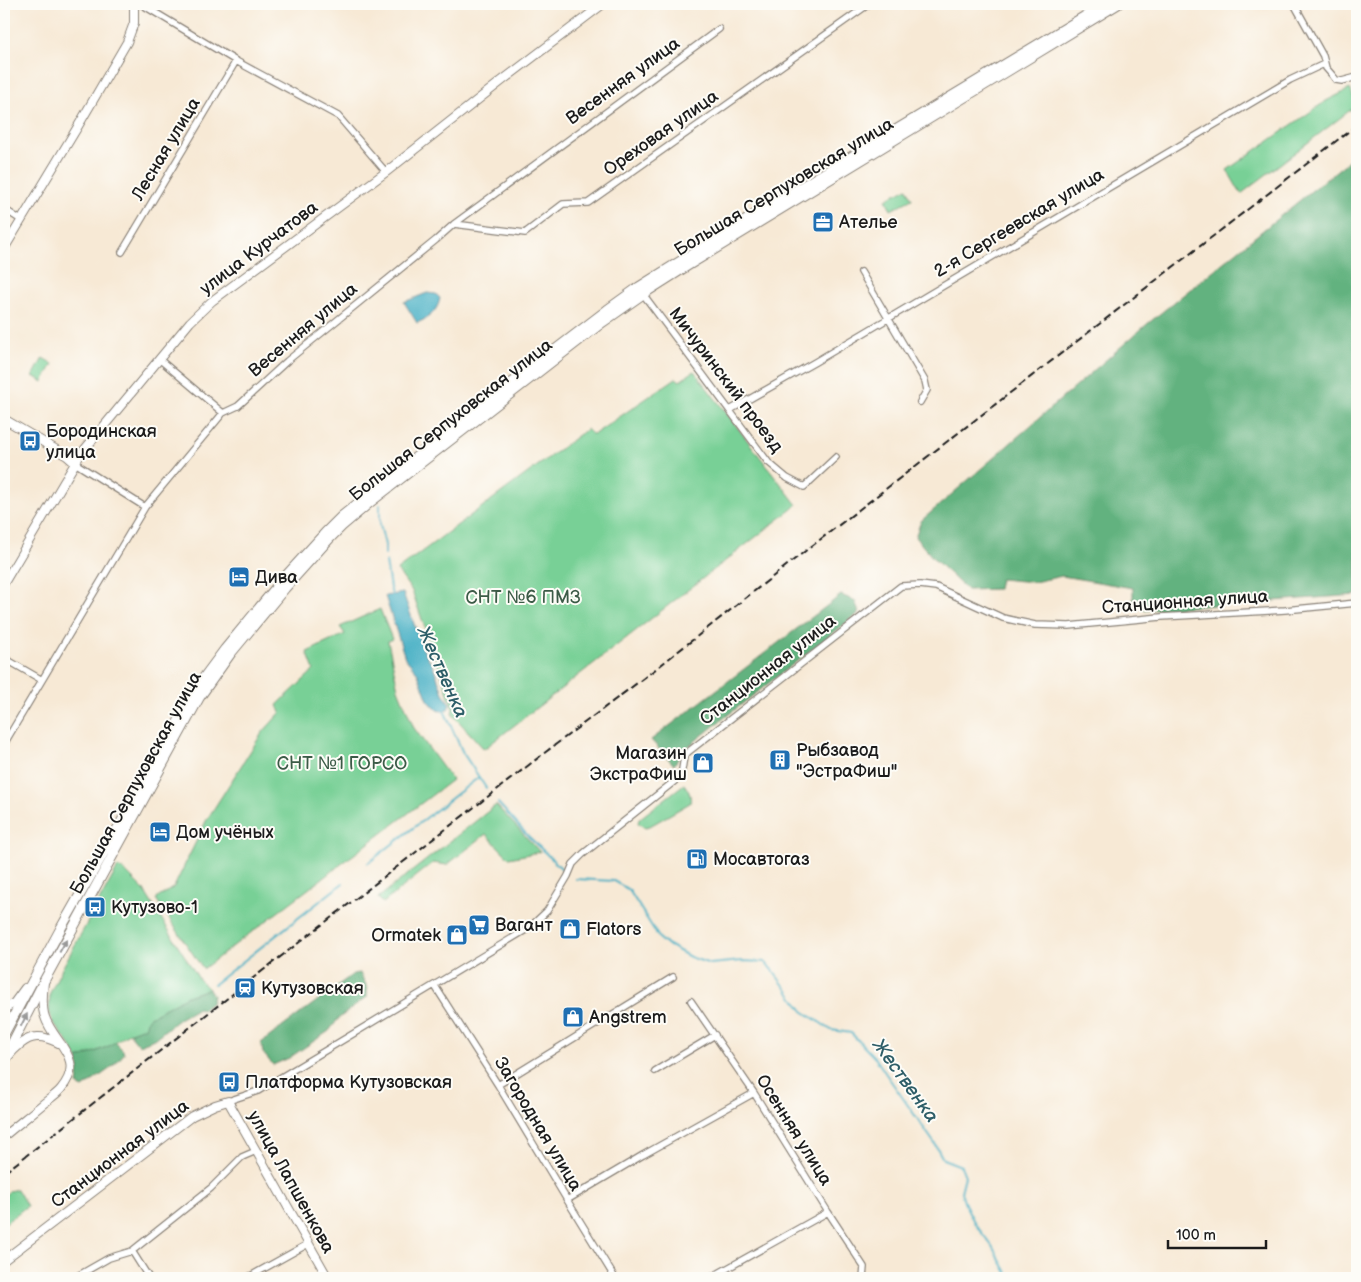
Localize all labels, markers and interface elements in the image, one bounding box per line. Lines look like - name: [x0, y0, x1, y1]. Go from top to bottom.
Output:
- street label: Весенняя улица: [562, 33, 684, 129]
- street label: Ореховая улица: [600, 85, 723, 180]
- street label: Лесная улица: [127, 94, 205, 205]
- street label: Большая Серпуховская улица: [671, 113, 897, 261]
- street label: 2-я Сергеевская улица: [930, 164, 1108, 282]
- street label: улица Курчатова: [196, 197, 322, 299]
- office icon: Ателье: [811, 210, 835, 234]
- place label: Ателье: [838, 212, 897, 233]
- street label: Весенняя улица: [244, 278, 362, 382]
- street label: Мичуринский проезд: [665, 303, 787, 457]
- street label: Большая Серпуховская улица: [345, 334, 557, 506]
- place label: Бородинская улица: [46, 421, 157, 463]
- bus stop icon: Бородинская улица: [18, 429, 42, 453]
- hotel icon: Дива: [227, 565, 251, 589]
- place label: Дива: [255, 567, 298, 588]
- street label: Станционная улица: [1101, 586, 1269, 618]
- park label: СНТ №6 ПМЗ: [465, 587, 581, 608]
- street label: Станционная улица: [696, 610, 840, 730]
- water label: Жественка: [411, 622, 472, 721]
- street label: Большая Серпуховская улица: [66, 668, 206, 898]
- place label: Рыбзавод "ЭстраФиш": [796, 740, 897, 782]
- place label: Магазин ЭкстраФиш: [590, 743, 687, 785]
- building icon: Рыбзавод "ЭстраФиш": [768, 748, 792, 772]
- shop icon: Магазин ЭкстраФиш: [691, 751, 715, 775]
- park label: СНТ №1 ГОРСО: [277, 753, 407, 774]
- hotel icon: Дом учёных: [148, 820, 172, 844]
- place label: Дом учёных: [176, 822, 274, 843]
- fuel station icon: Мосавтогаз: [685, 847, 709, 871]
- place label: Мосавтогаз: [713, 849, 810, 870]
- bus stop icon: Кутузово-1: [83, 895, 107, 919]
- place label: Кутузово-1: [111, 897, 198, 918]
- supermarket icon: Вагант: [467, 913, 491, 937]
- place label: Вагант: [495, 915, 553, 936]
- shop icon: Flators: [558, 917, 582, 941]
- place label: Flators: [586, 919, 642, 940]
- shop icon: Ormatek: [445, 923, 469, 947]
- place label: Ormatek: [371, 925, 441, 946]
- one-way arrow: [59, 940, 68, 953]
- station icon: Кутузовская: [233, 976, 257, 1000]
- place label: Кутузовская: [261, 978, 364, 999]
- shop icon: Angstrem: [561, 1005, 585, 1029]
- place label: Angstrem: [589, 1007, 667, 1028]
- one-way arrow: [20, 1013, 28, 1027]
- water label: Жественка: [866, 1034, 943, 1127]
- street label: Загородная улица: [490, 1053, 586, 1195]
- bus stop icon: Платформа Кутузовская: [217, 1070, 241, 1094]
- street label: Осенняя улица: [751, 1071, 837, 1190]
- place label: Платформа Кутузовская: [245, 1072, 452, 1093]
- street label: Станционная улица: [47, 1095, 193, 1213]
- street label: улица Лапшенкова: [243, 1107, 339, 1257]
- scale bar: [1168, 1217, 1266, 1249]
- text: 100 m: [1176, 1226, 1216, 1245]

